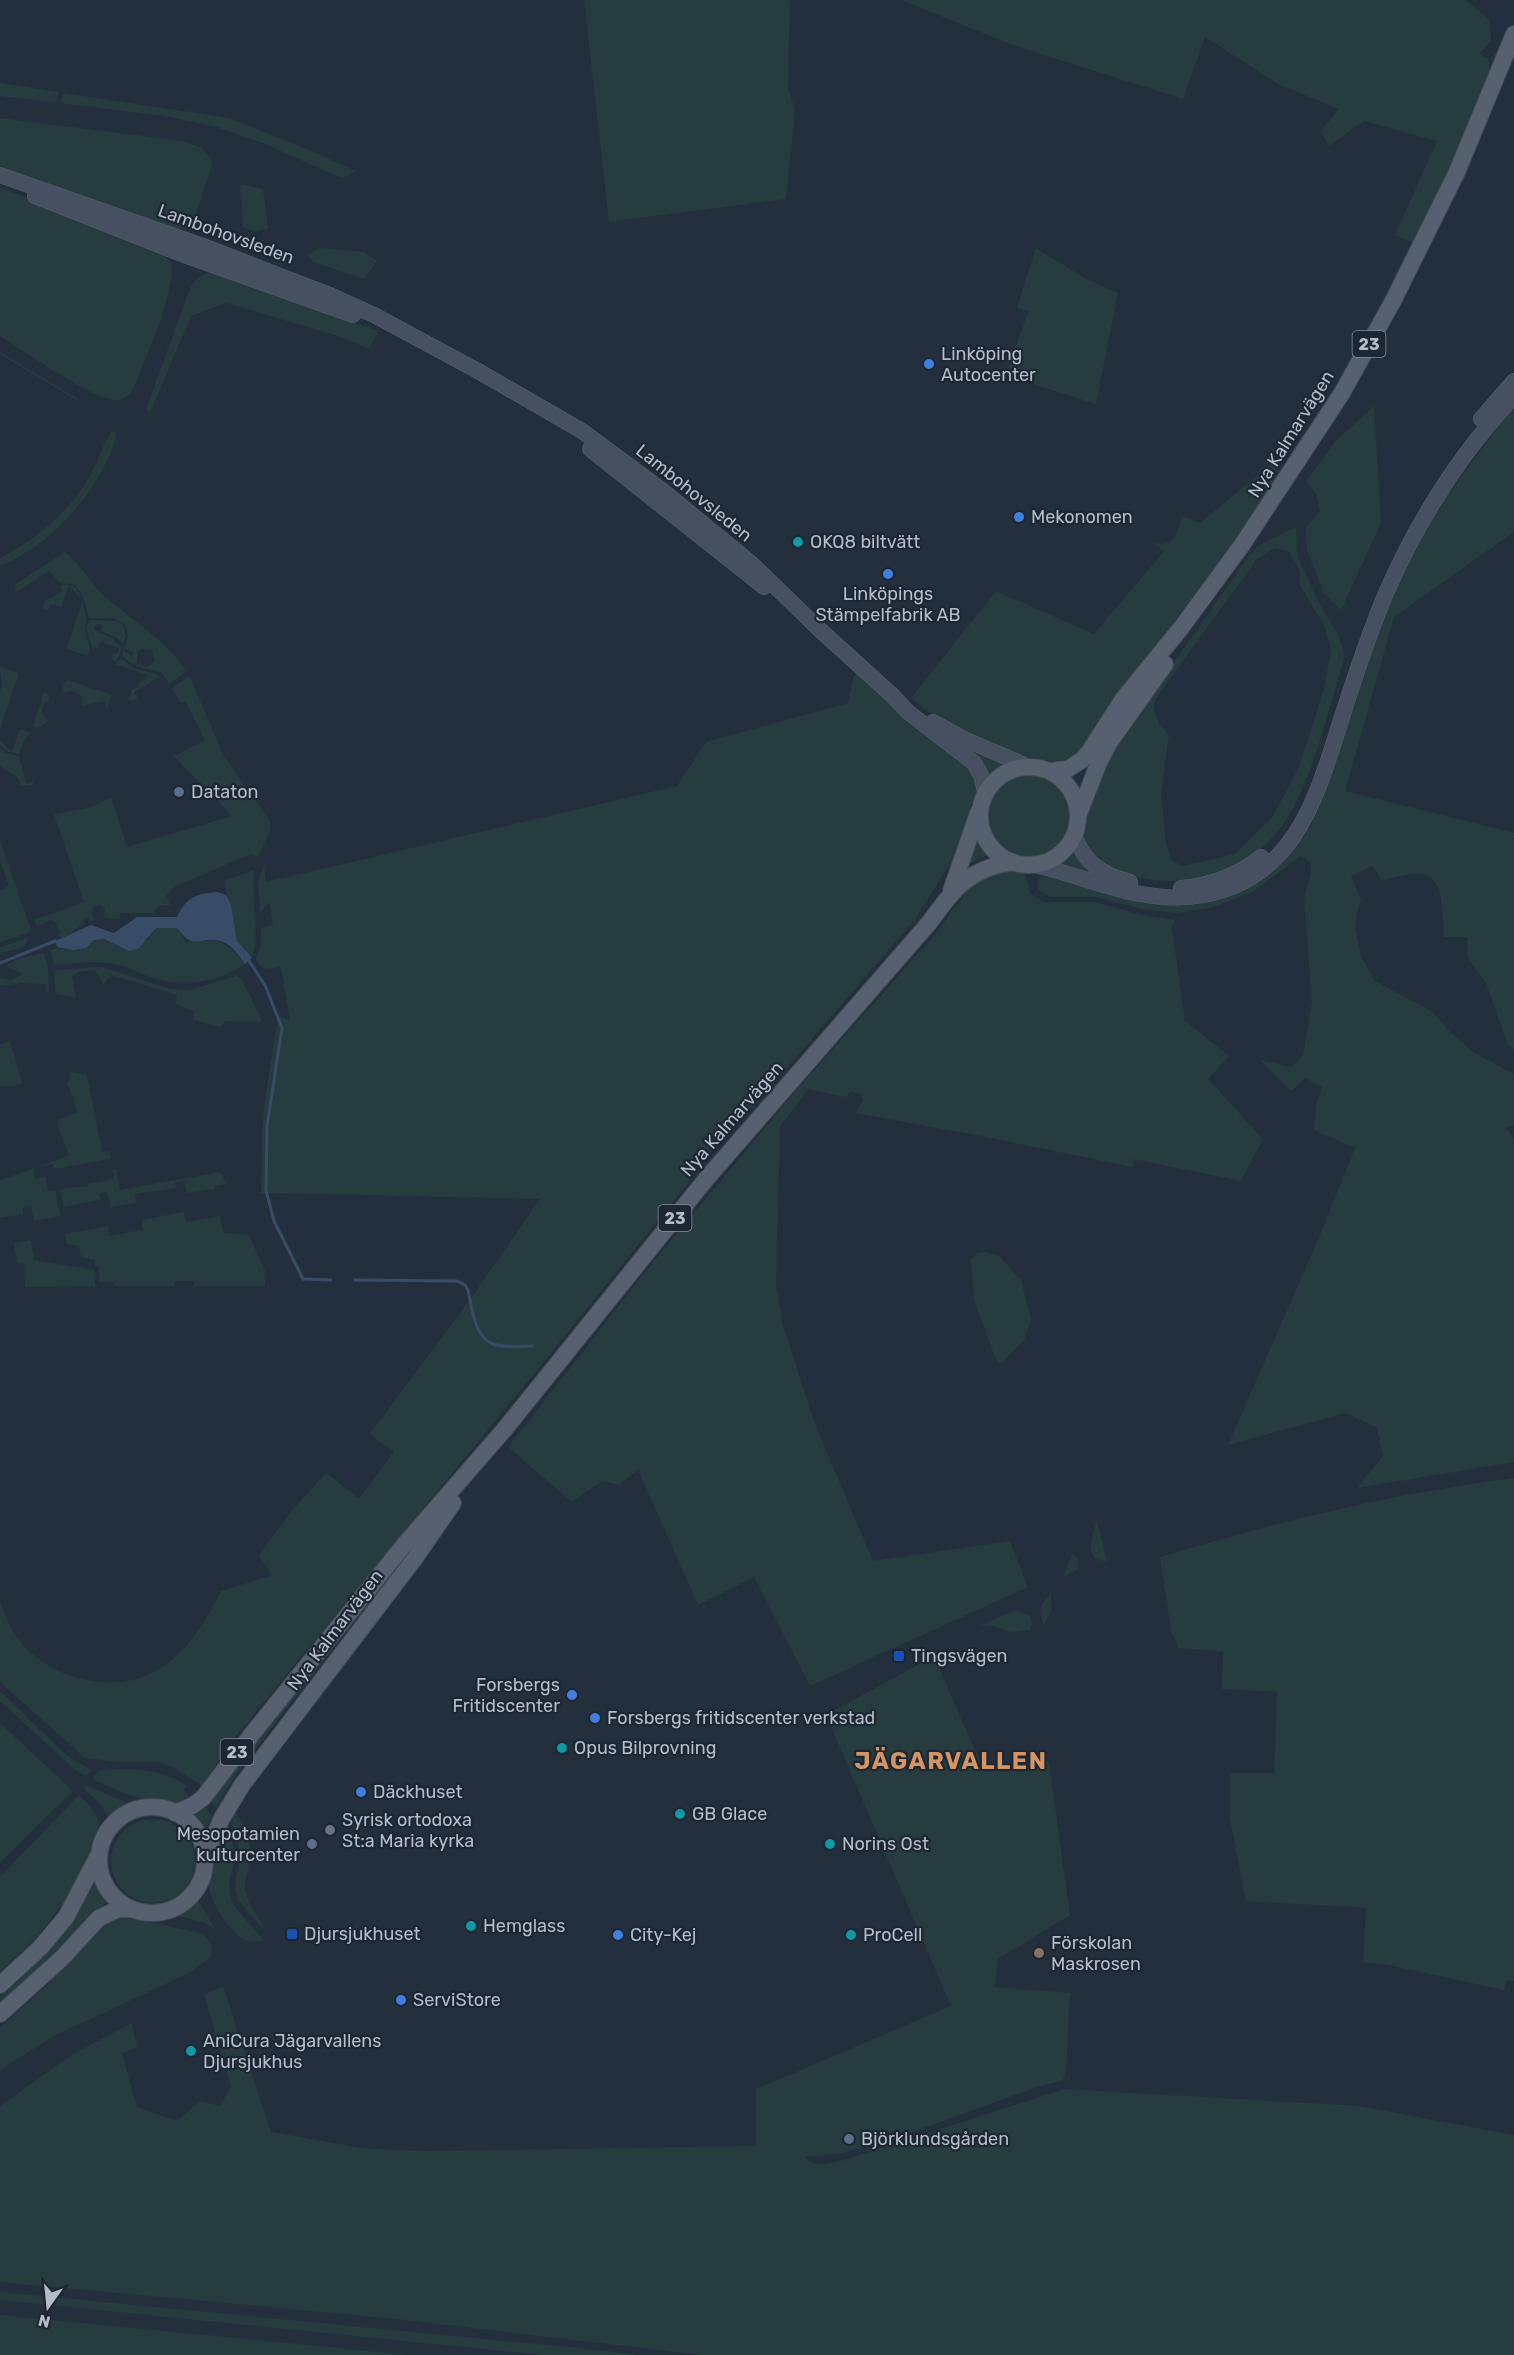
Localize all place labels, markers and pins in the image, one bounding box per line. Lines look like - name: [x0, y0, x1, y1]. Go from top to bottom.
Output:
- place label: Linköping Autocenter: [941, 343, 1036, 386]
- marker: Linköping Autocenter: [922, 357, 936, 371]
- place label: Mekonomen: [1031, 506, 1133, 528]
- marker: Mekonomen: [1012, 510, 1026, 524]
- place label: OKQ8 biltvätt: [810, 531, 920, 553]
- marker: OKQ8 biltvätt: [791, 535, 805, 549]
- marker: Linköpings Stämpelfabrik AB: [881, 567, 895, 581]
- place label: Linköpings Stämpelfabrik AB: [815, 583, 961, 626]
- place label: Dataton: [191, 781, 258, 803]
- marker: Dataton: [172, 785, 186, 799]
- place label: Tingsvägen: [911, 1645, 1008, 1667]
- marker: Tingsvägen: [892, 1649, 906, 1663]
- place label: Forsbergs Fritidscenter: [453, 1674, 560, 1717]
- marker: Forsbergs Fritidscenter: [565, 1688, 579, 1702]
- place label: Forsbergs fritidscenter verkstad: [607, 1707, 875, 1729]
- marker: Forsbergs fritidscenter verkstad: [588, 1711, 602, 1725]
- place label: Opus Bilprovning: [574, 1737, 716, 1759]
- marker: Opus Bilprovning: [555, 1741, 569, 1755]
- place label: Däckhuset: [373, 1781, 463, 1803]
- marker: Däckhuset: [354, 1785, 368, 1799]
- place label: GB Glace: [692, 1803, 767, 1825]
- marker: GB Glace: [673, 1807, 687, 1821]
- place label: Syrisk ortodoxa St:a Maria kyrka: [342, 1809, 474, 1852]
- place label: Mesopotamien kulturcenter: [177, 1823, 300, 1866]
- marker: Syrisk ortodoxa St:a Maria kyrka: [323, 1823, 337, 1837]
- place label: Norins Ost: [842, 1833, 929, 1855]
- marker: Mesopotamien kulturcenter: [305, 1837, 319, 1851]
- marker: Norins Ost: [823, 1837, 837, 1851]
- place label: Hemglass: [483, 1915, 565, 1937]
- marker: Hemglass: [464, 1919, 478, 1933]
- place label: Djursjukhuset: [304, 1923, 421, 1945]
- place label: City-Kej: [630, 1924, 696, 1946]
- place label: ProCell: [863, 1924, 922, 1946]
- marker: Djursjukhuset: [285, 1927, 299, 1941]
- marker: City-Kej: [611, 1928, 625, 1942]
- marker: ProCell: [844, 1928, 858, 1942]
- place label: Förskolan Maskrosen: [1051, 1932, 1141, 1975]
- marker: Förskolan Maskrosen: [1032, 1946, 1046, 1960]
- place label: ServiStore: [413, 1989, 501, 2011]
- marker: ServiStore: [394, 1993, 408, 2007]
- place label: AniCura Jägarvallens Djursjukhus: [203, 2030, 381, 2073]
- marker: AniCura Jägarvallens Djursjukhus: [184, 2044, 198, 2058]
- place label: Björklundsgården: [861, 2128, 1009, 2150]
- marker: Björklundsgården: [842, 2132, 856, 2146]

